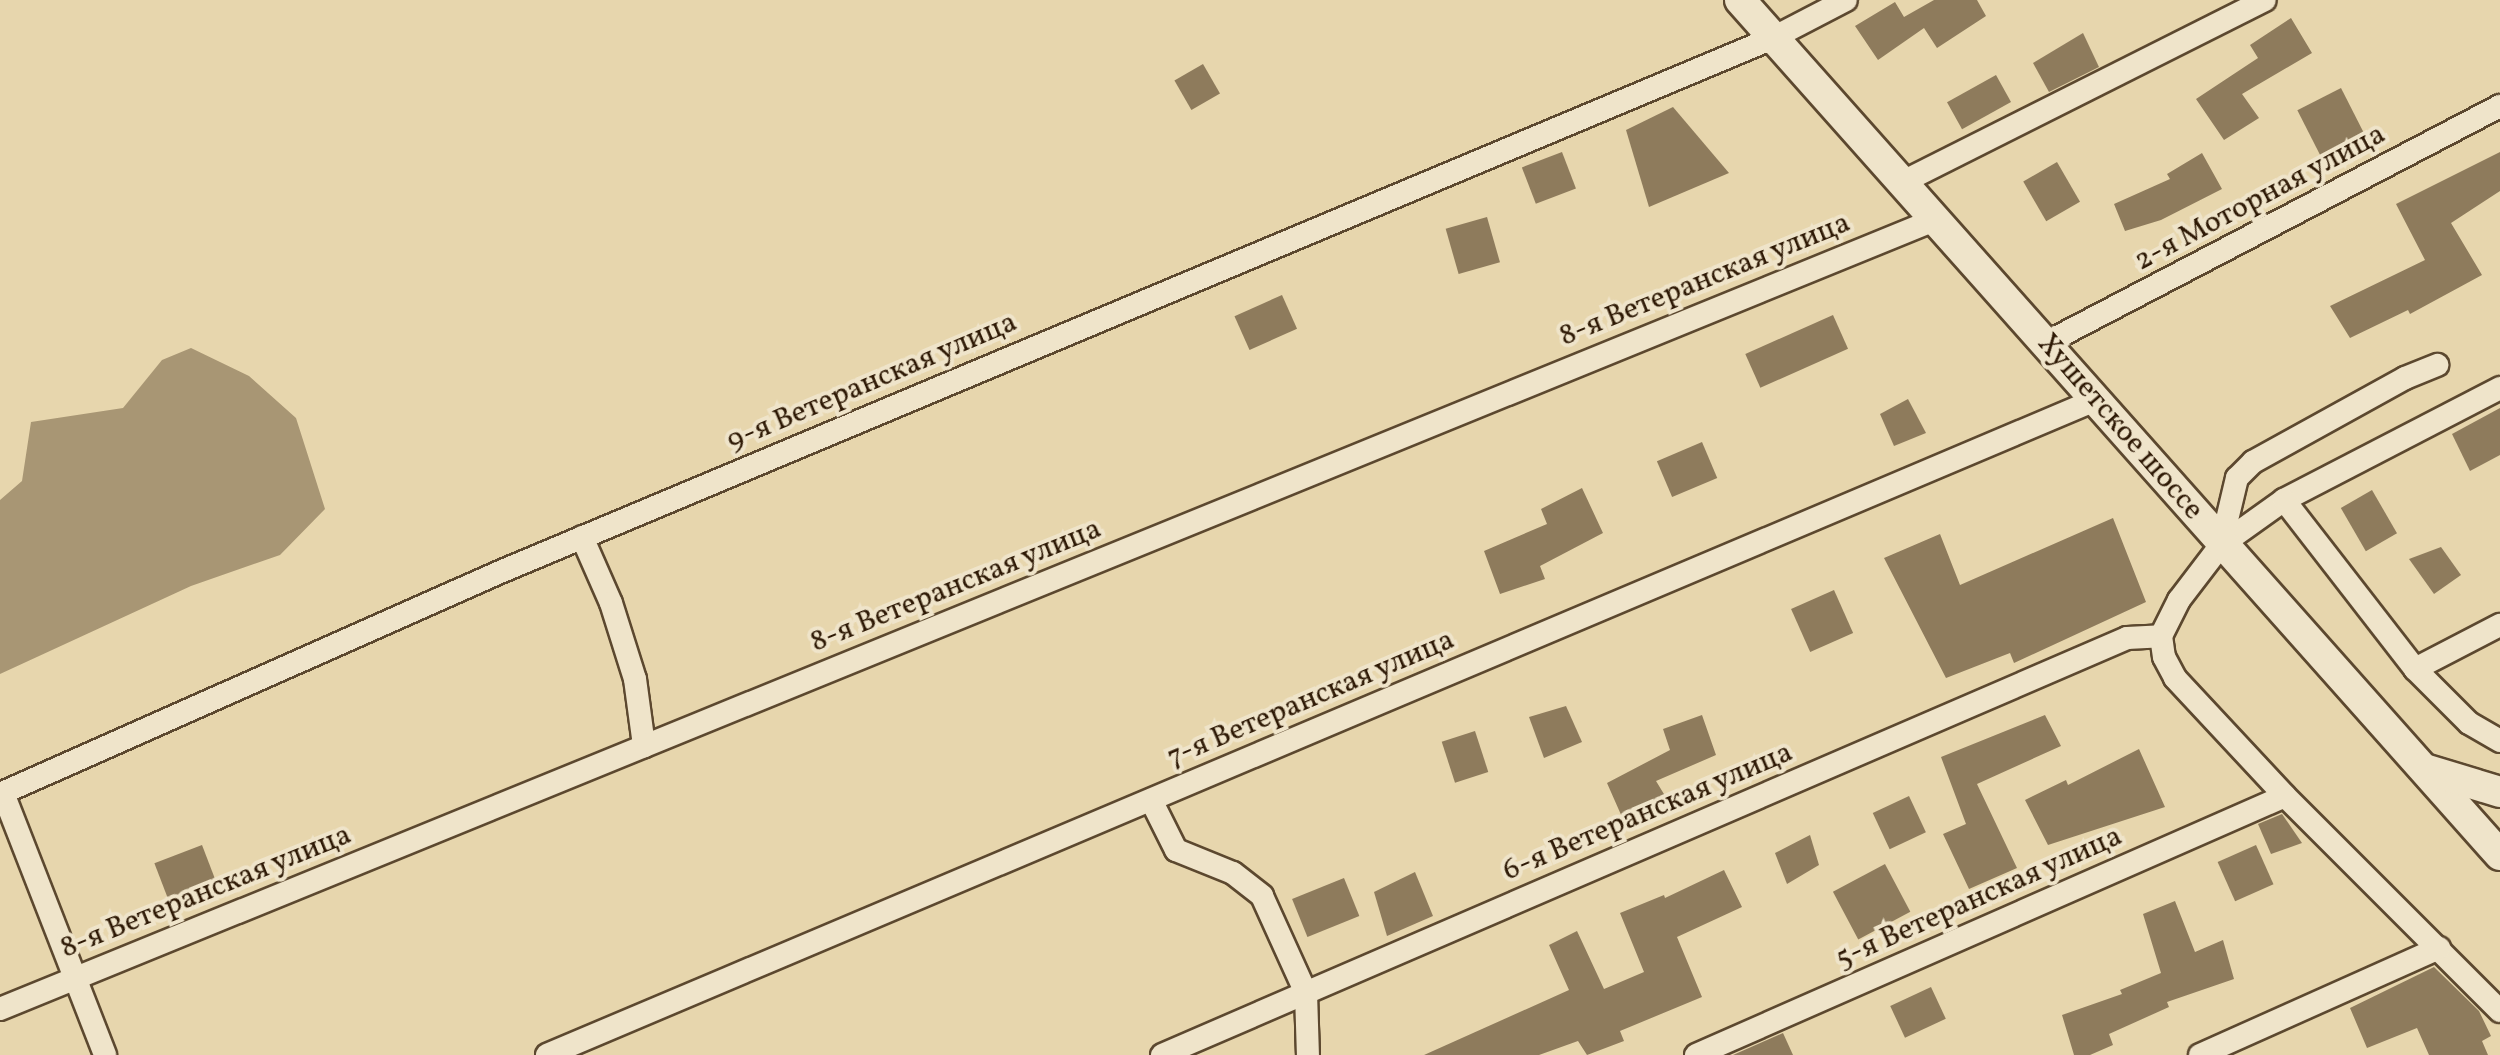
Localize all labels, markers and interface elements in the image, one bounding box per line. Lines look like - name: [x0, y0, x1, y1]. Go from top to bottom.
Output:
- street label: 2-я Моторная улица: [2128, 116, 2392, 280]
- street label: 8-я Ветеранская улица: [1554, 205, 1856, 355]
- street label: 9-я Ветеранская улица: [721, 304, 1023, 460]
- street label: Хушетское шоссе: [2029, 326, 2211, 528]
- street label: 8-я Ветеранская улица: [805, 511, 1107, 661]
- street label: 7-я Ветеранская улица: [1162, 622, 1460, 776]
- street label: 6-я Ветеранская улица: [1497, 734, 1799, 890]
- street label: 8-я Ветеранская улица: [55, 817, 357, 967]
- street label: 5-я Ветеранская улица: [1830, 818, 2128, 978]

